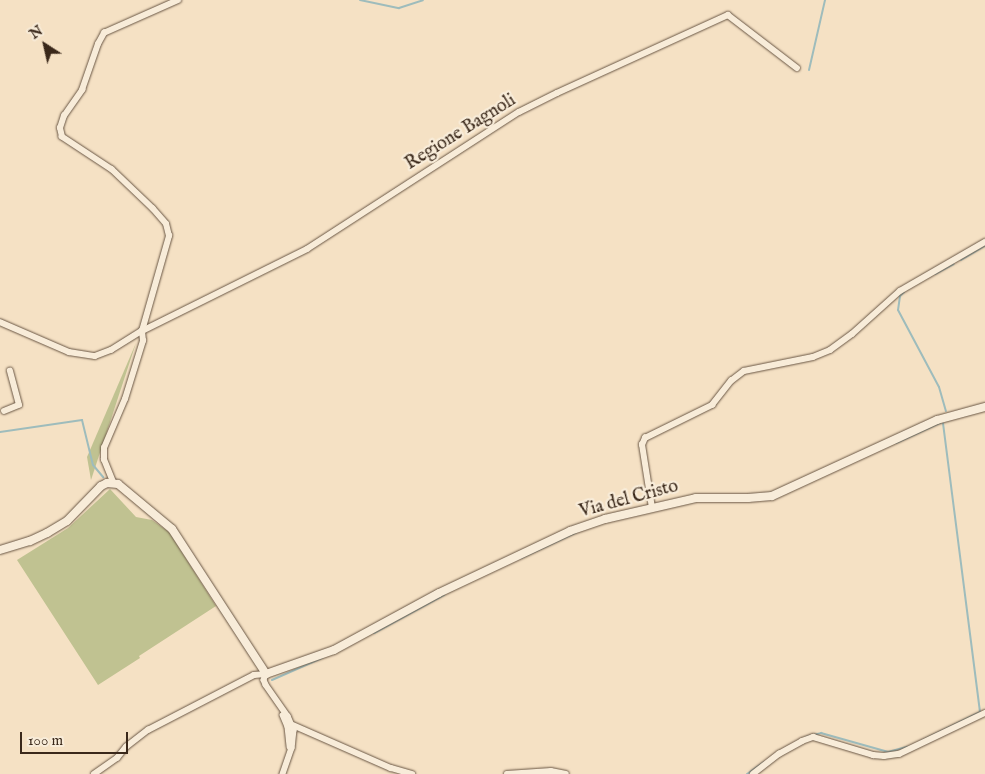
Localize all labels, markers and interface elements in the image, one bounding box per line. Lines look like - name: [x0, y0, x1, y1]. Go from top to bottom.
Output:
- north arrow: [20, 20, 70, 70]
- text: N: [26, 22, 47, 44]
- street label: Regione Bagnoli: [402, 90, 520, 176]
- street label: Via del Cristo: [577, 476, 681, 524]
- scale bar: [22, 722, 130, 754]
- text: 100 m: [28, 731, 63, 750]

